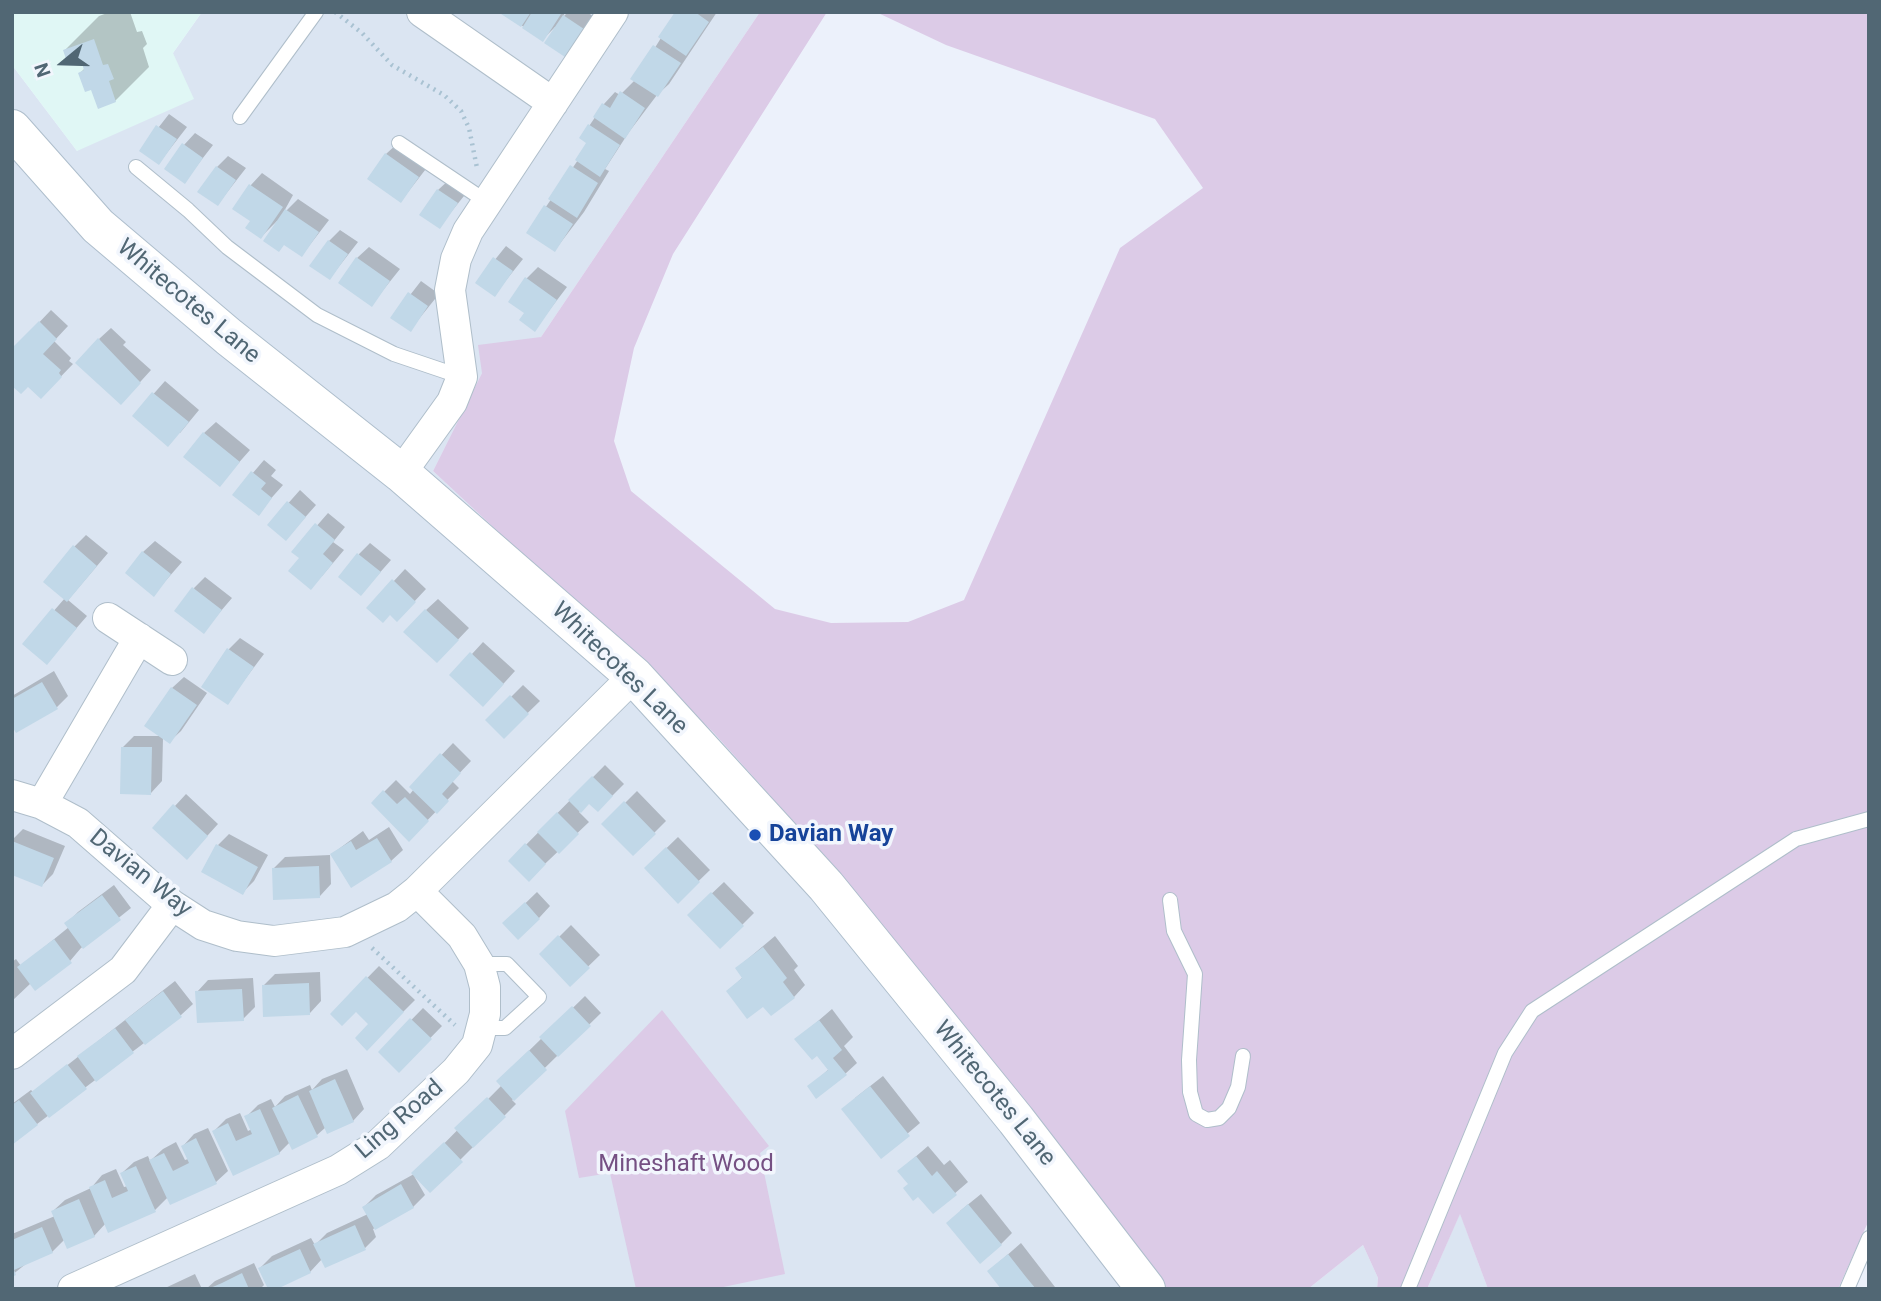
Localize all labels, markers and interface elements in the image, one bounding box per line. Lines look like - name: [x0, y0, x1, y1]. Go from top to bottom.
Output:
- north arrow: [28, 28, 98, 98]
- text: N: [30, 60, 56, 80]
- street label: Whitecotes Lane: [111, 234, 265, 370]
- street label: Whitecotes Lane: [545, 597, 693, 741]
- place label: Davian Way: [769, 821, 893, 849]
- street label: Davian Way: [83, 824, 197, 924]
- marker: Davian Way: [747, 827, 763, 843]
- street label: Whitecotes Lane: [927, 1016, 1061, 1172]
- street label: Ling Road: [350, 1074, 450, 1166]
- park label: Mineshaft Wood: [598, 1151, 774, 1179]

